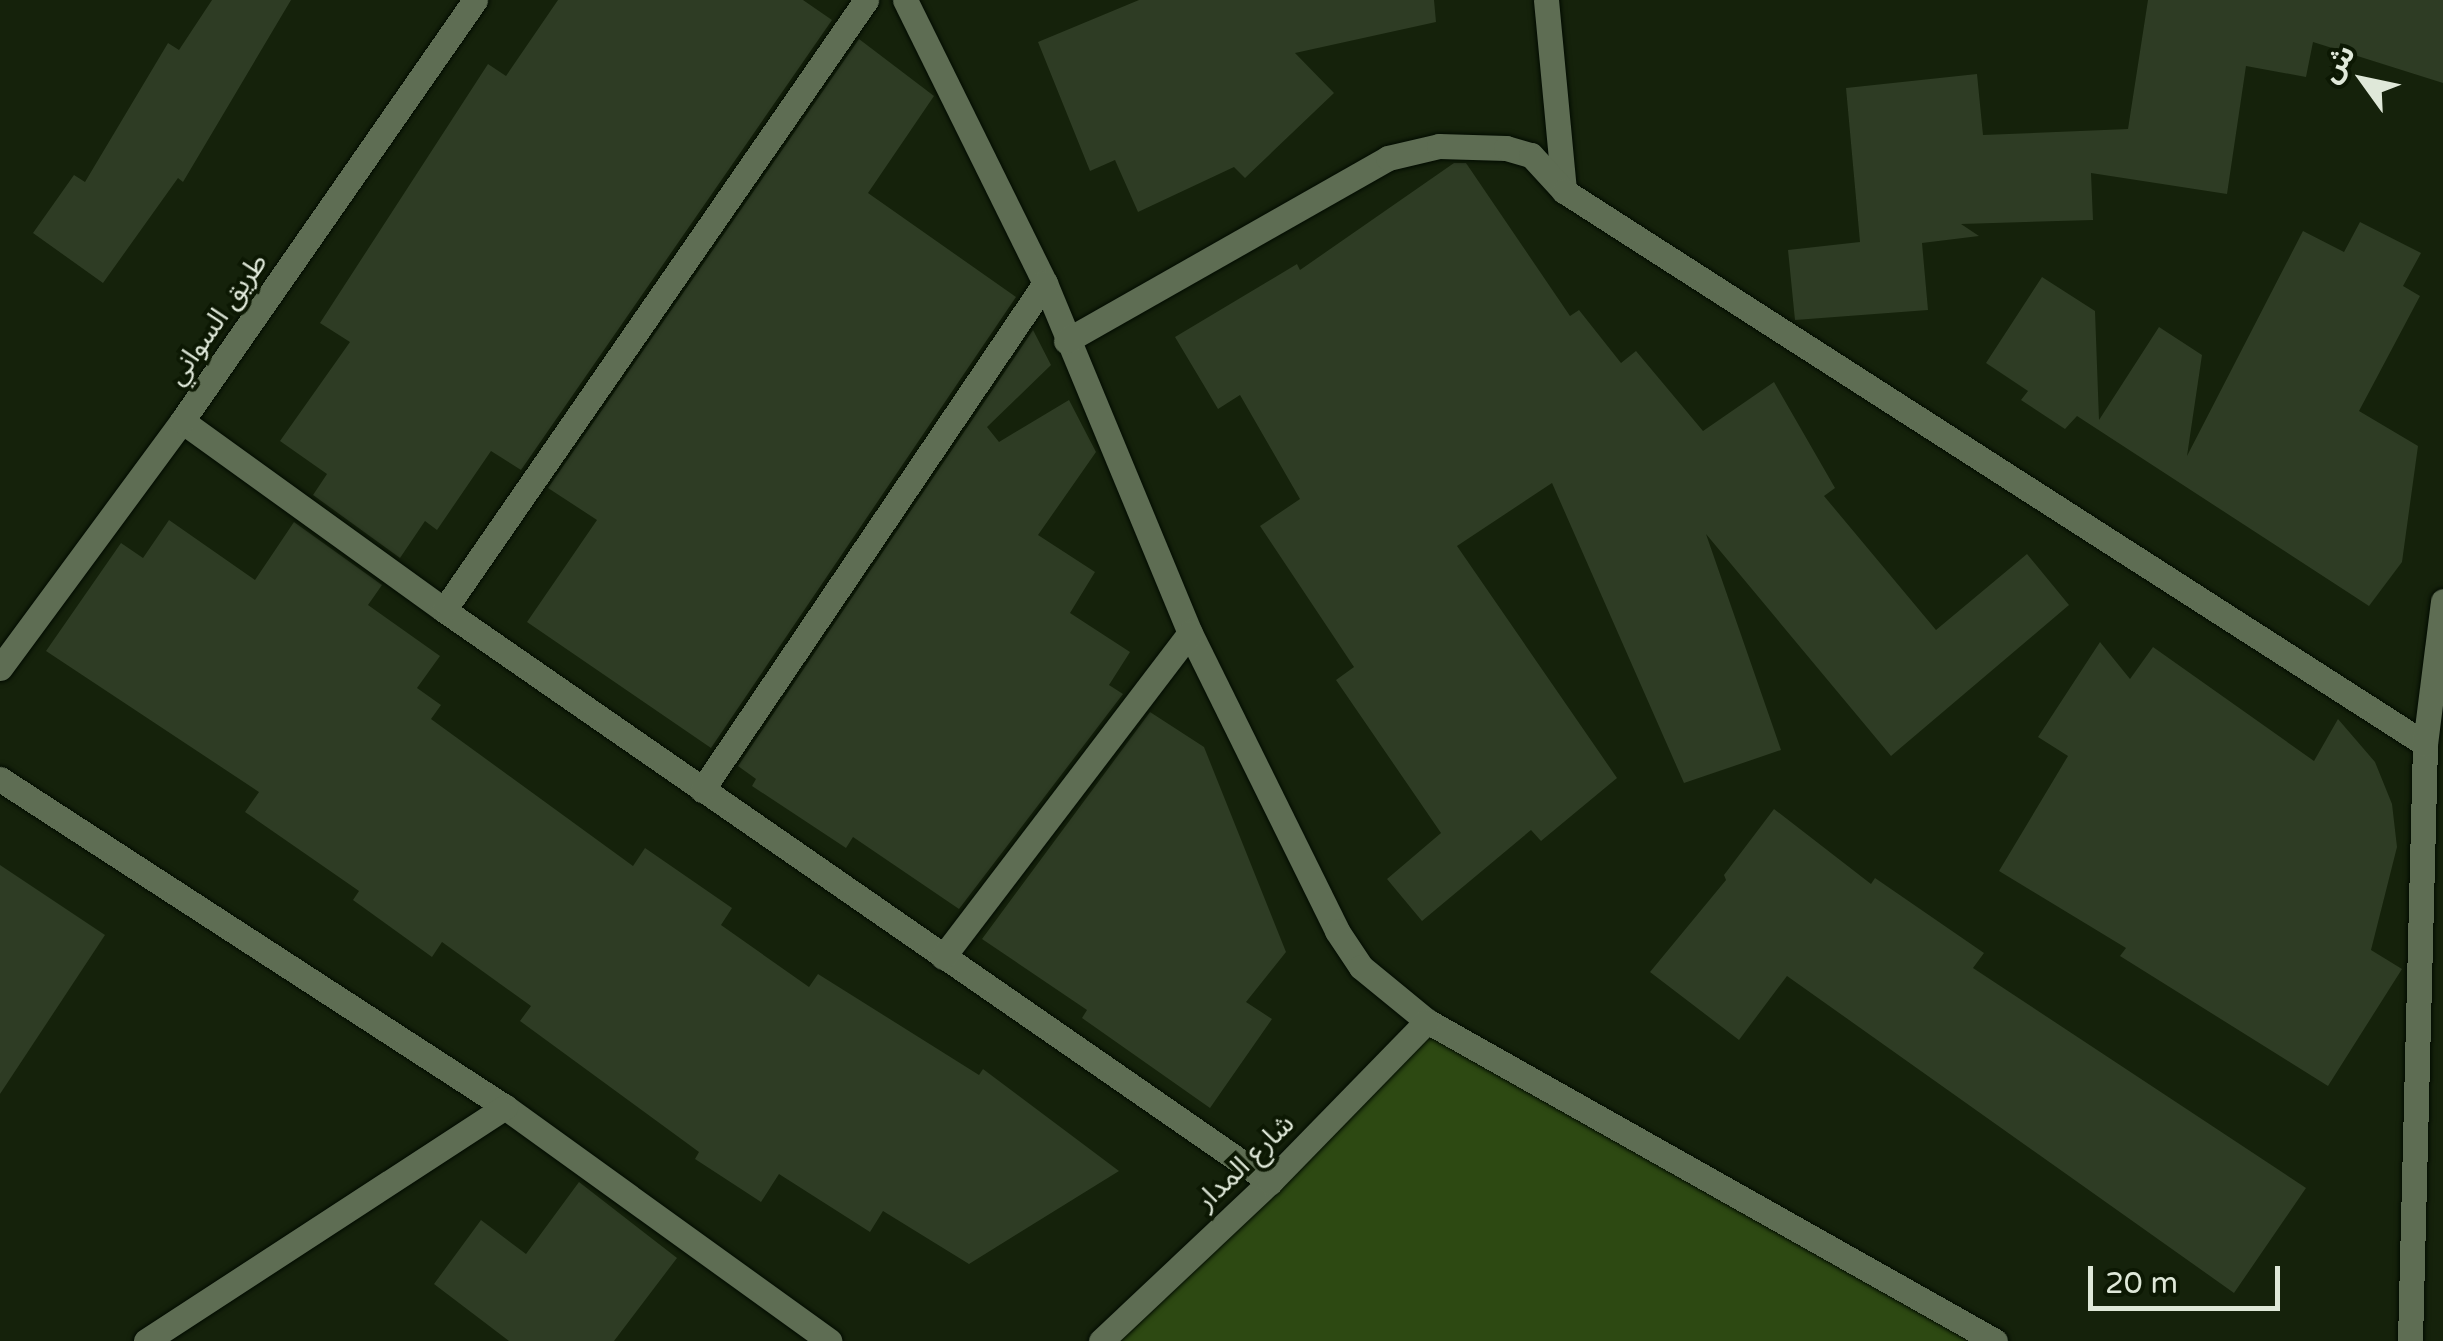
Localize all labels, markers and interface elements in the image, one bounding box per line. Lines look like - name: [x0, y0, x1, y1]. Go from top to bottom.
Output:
- north arrow: [2313, 30, 2413, 130]
- text: ش: [2313, 38, 2363, 89]
- street label: طريق السواني: [159, 247, 275, 391]
- street label: شارع المدار: [1189, 1107, 1301, 1217]
- scale bar: [2093, 1246, 2286, 1308]
- text: 20 m: [2105, 1265, 2178, 1302]

